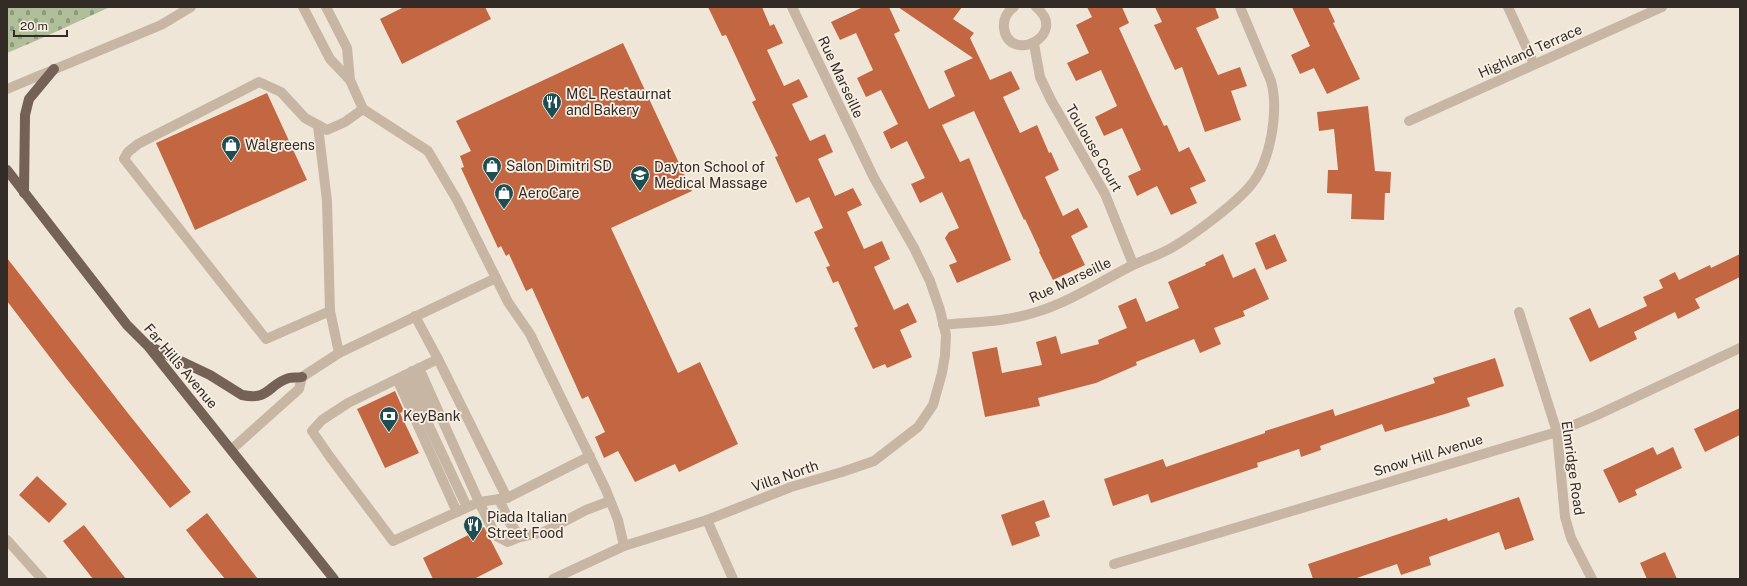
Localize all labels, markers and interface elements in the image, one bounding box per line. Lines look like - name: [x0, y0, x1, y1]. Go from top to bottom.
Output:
- scale bar: [14, 12, 67, 38]
- text: 20 m: [20, 19, 48, 33]
- street label: Highland Terrace: [1476, 21, 1584, 81]
- street label: Rue Marseille: [815, 33, 867, 121]
- place label: MCL Restaurnat and Bakery: [566, 86, 671, 118]
- restaurant icon: MCL Restaurnat and Bakery: [541, 91, 563, 119]
- street label: Toulouse Court: [1063, 102, 1125, 194]
- shop icon: Walgreens: [220, 134, 242, 162]
- place label: Walgreens: [245, 137, 315, 153]
- shop icon: Salon Dimitri SD: [481, 155, 503, 183]
- place label: Salon Dimitri SD: [506, 158, 612, 174]
- place label: Dayton School of Medical Massage: [654, 159, 767, 191]
- school or university icon: Dayton School of Medical Massage: [629, 164, 651, 192]
- shop icon: AeroCare: [493, 182, 515, 210]
- place label: AeroCare: [518, 185, 580, 201]
- street label: Rue Marseille: [1026, 254, 1114, 306]
- street label: Far Hills Avenue: [141, 320, 221, 412]
- bank icon: KeyBank: [378, 405, 400, 433]
- place label: KeyBank: [403, 408, 461, 424]
- street label: Elmridge Road: [1558, 420, 1588, 516]
- street label: Snow Hill Avenue: [1371, 431, 1485, 479]
- street label: Villa North: [750, 457, 820, 495]
- place label: Piada Italian Street Food: [487, 509, 567, 541]
- restaurant icon: Piada Italian Street Food: [462, 514, 484, 542]

